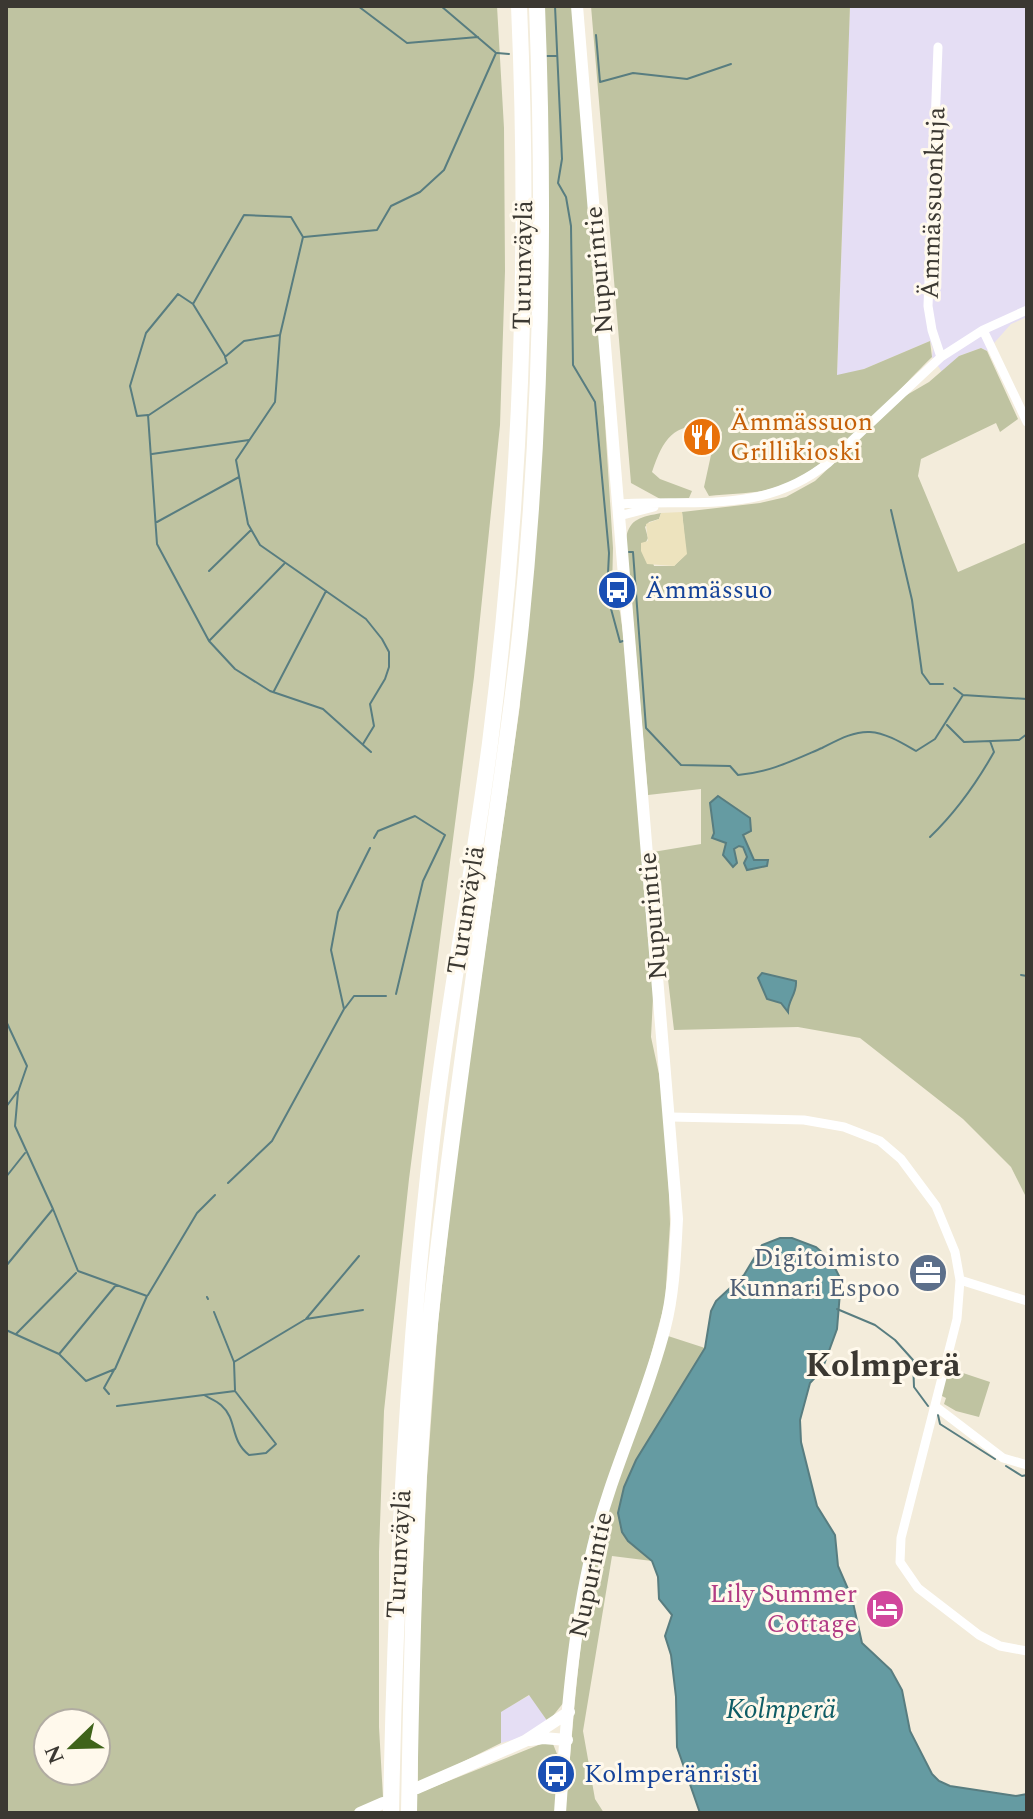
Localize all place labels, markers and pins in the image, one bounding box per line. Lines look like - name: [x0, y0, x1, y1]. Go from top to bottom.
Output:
- place label: Ämmässuon Grillikioski: [730, 402, 873, 472]
- restaurant icon: Ämmässuon Grillikioski: [681, 416, 723, 458]
- bus stop icon: Ämmässuo: [596, 569, 638, 611]
- place label: Ämmässuo: [645, 570, 773, 610]
- place label: Digitoimisto Kunnari Espoo: [728, 1238, 900, 1308]
- office icon: Digitoimisto Kunnari Espoo: [907, 1252, 949, 1294]
- place label: Lily Summer Cottage: [710, 1574, 857, 1644]
- hotel icon: Lily Summer Cottage: [864, 1588, 906, 1630]
- bus stop icon: Kolmperänristi: [535, 1753, 577, 1795]
- place label: Kolmperänristi: [584, 1754, 759, 1794]

